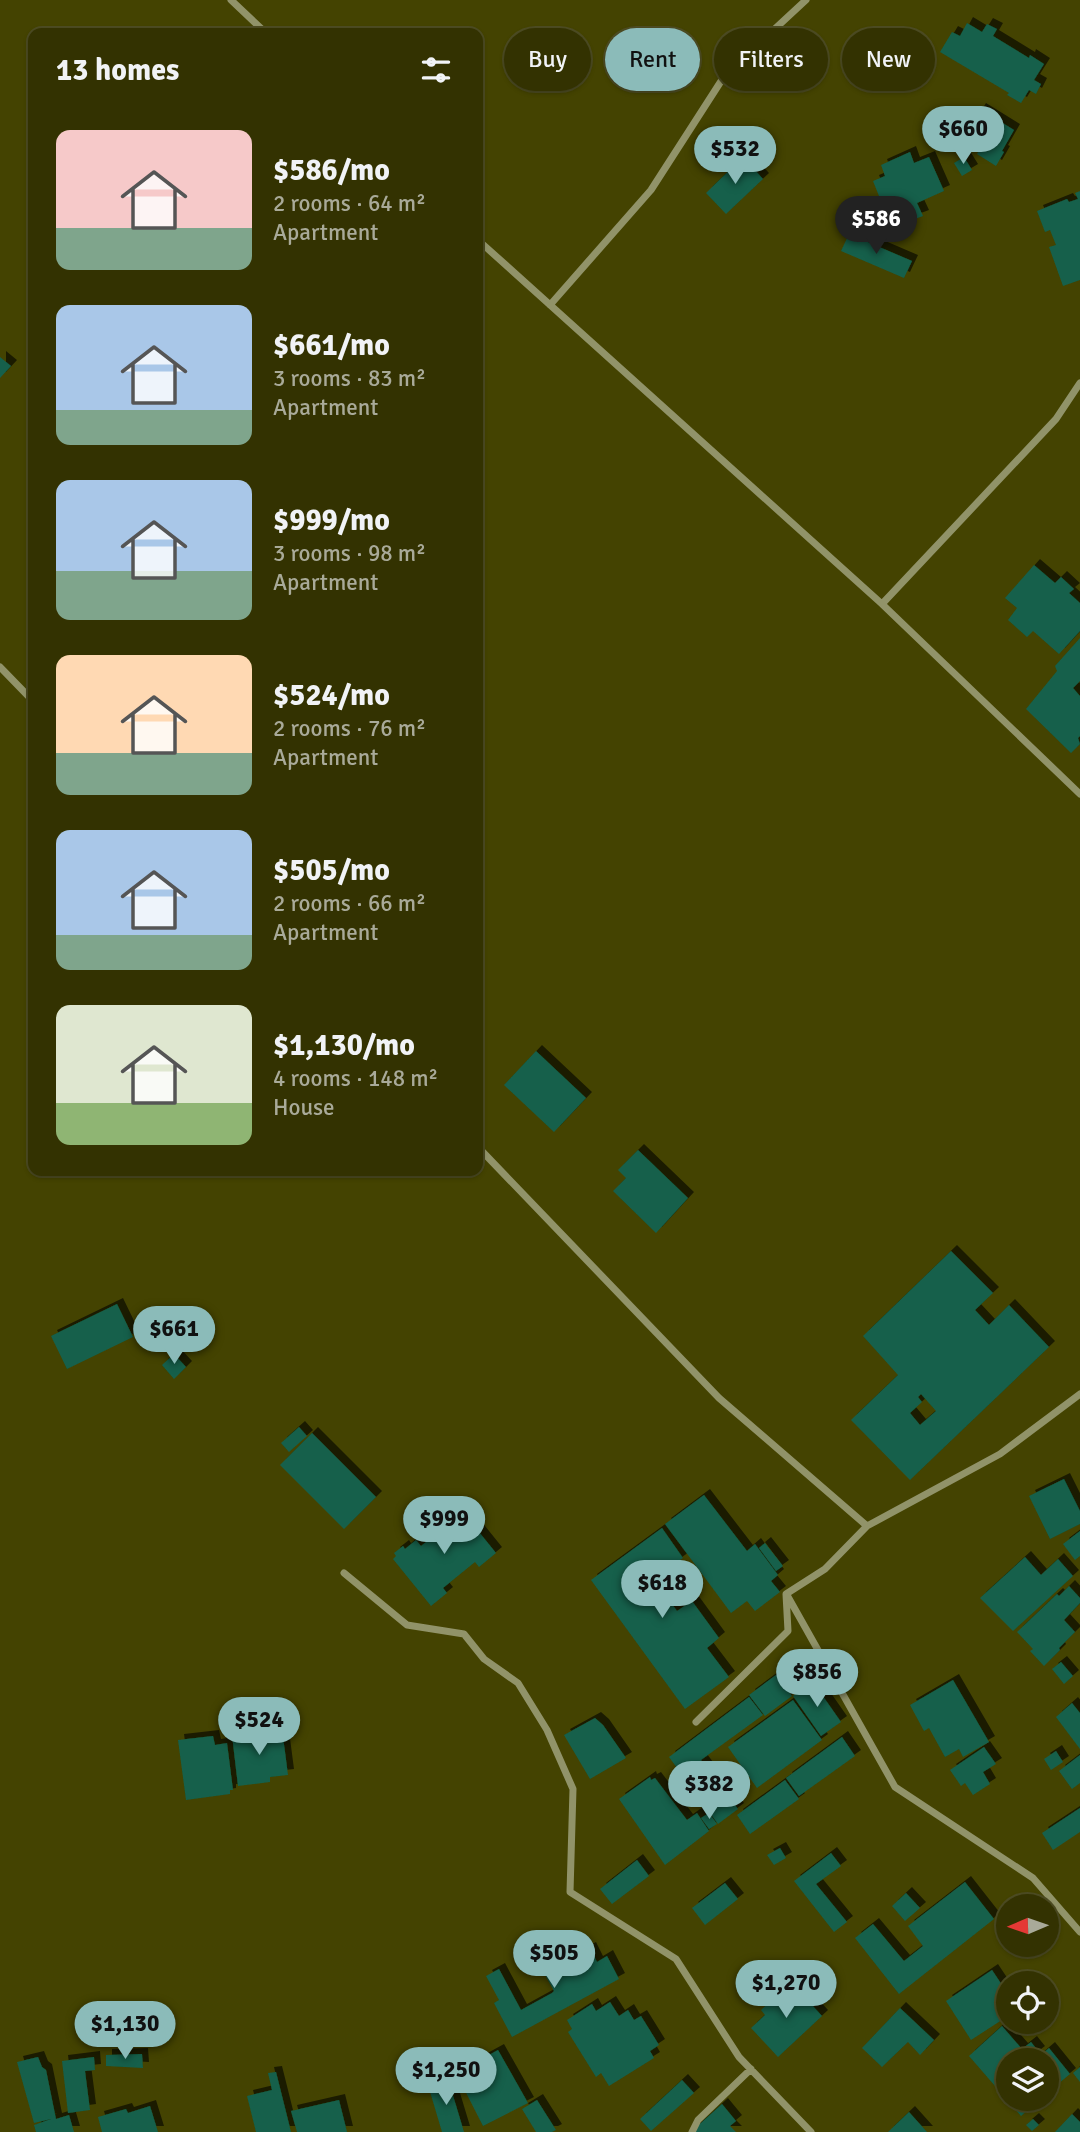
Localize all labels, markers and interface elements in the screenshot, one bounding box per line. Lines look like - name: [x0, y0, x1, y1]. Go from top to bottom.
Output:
- chip: Buy: [504, 28, 591, 91]
- chip: Rent: [605, 28, 700, 91]
- chip: Filters: [714, 28, 828, 91]
- chip: New: [842, 28, 935, 91]
- icon: filters: [417, 51, 455, 89]
- text: 13 homes: [56, 52, 179, 89]
- pin: $660: [922, 106, 1004, 166]
- text: $660: [938, 114, 988, 143]
- pin: $532: [694, 127, 776, 186]
- text: $532: [710, 134, 760, 163]
- text: $586/mo: [273, 152, 390, 189]
- icon: home: [112, 158, 196, 242]
- text: 2 rooms · 64 m²: [273, 189, 426, 218]
- pin: $586: [835, 196, 917, 256]
- text: $586: [851, 204, 901, 233]
- text: Apartment: [273, 218, 378, 247]
- text: $661/mo: [273, 327, 390, 364]
- icon: home: [112, 333, 196, 417]
- text: 3 rooms · 83 m²: [273, 364, 426, 393]
- text: Apartment: [273, 393, 378, 422]
- text: $999/mo: [273, 502, 390, 539]
- icon: home: [112, 508, 196, 592]
- text: 3 rooms · 98 m²: [273, 539, 426, 568]
- text: Apartment: [273, 568, 378, 597]
- text: $524/mo: [273, 677, 390, 714]
- icon: home: [112, 683, 196, 767]
- text: 2 rooms · 76 m²: [273, 714, 426, 743]
- text: Apartment: [273, 743, 378, 772]
- text: $505/mo: [273, 852, 390, 889]
- icon: home: [112, 858, 196, 942]
- text: 2 rooms · 66 m²: [273, 889, 426, 918]
- text: Apartment: [273, 918, 378, 947]
- text: $1,130/mo: [273, 1027, 415, 1064]
- icon: home: [112, 1033, 196, 1117]
- text: 4 rooms · 148 m²: [273, 1064, 438, 1093]
- text: House: [273, 1093, 335, 1122]
- pin: $661: [133, 1306, 215, 1366]
- text: $661: [149, 1314, 199, 1343]
- pin: $999: [403, 1496, 485, 1556]
- text: $999: [419, 1504, 469, 1533]
- pin: $618: [621, 1560, 703, 1620]
- text: $618: [637, 1568, 687, 1597]
- pin: $856: [776, 1650, 858, 1709]
- text: $856: [792, 1657, 842, 1686]
- pin: $524: [218, 1698, 300, 1757]
- text: $524: [234, 1705, 284, 1734]
- pin: $382: [668, 1762, 750, 1821]
- text: $382: [684, 1769, 734, 1798]
- north arrow: [996, 1894, 1059, 1956]
- map controls: [996, 1894, 1059, 2111]
- pin: $505: [513, 1930, 595, 1990]
- text: $505: [529, 1938, 579, 1967]
- pin: $1,270: [729, 1960, 843, 2020]
- text: $1,270: [752, 1968, 820, 1997]
- button: locate: [996, 1971, 1059, 2034]
- pin: $1,130: [68, 2002, 182, 2061]
- text: $1,130: [91, 2009, 159, 2038]
- pin: $1,250: [389, 2048, 503, 2107]
- button: layers: [996, 2048, 1059, 2111]
- text: $1,250: [412, 2055, 480, 2084]

